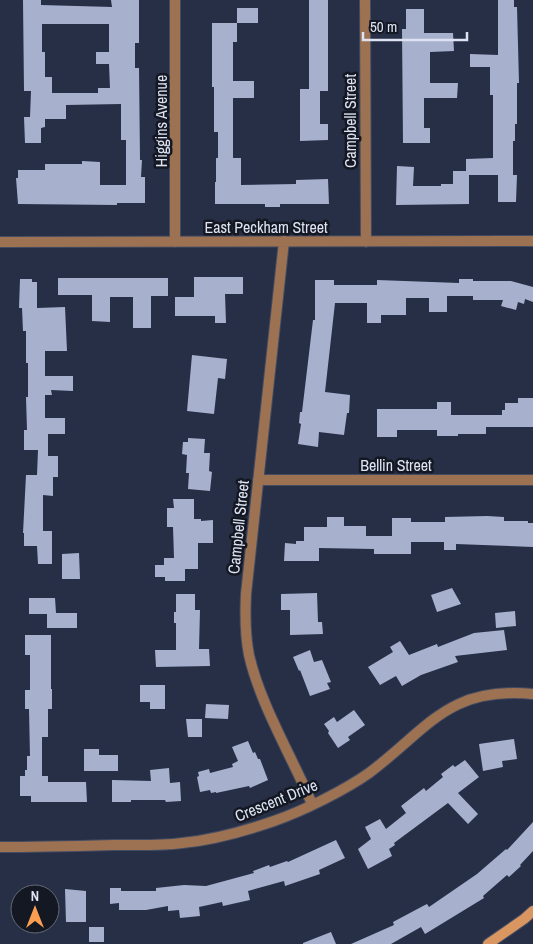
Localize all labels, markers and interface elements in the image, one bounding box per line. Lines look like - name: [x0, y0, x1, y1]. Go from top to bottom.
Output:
- scale bar: [363, 10, 467, 42]
- text: 50 m: [370, 16, 397, 37]
- street label: Campbell Street: [339, 74, 361, 168]
- street label: Higgins Avenue: [150, 75, 172, 167]
- street label: East Peckham Street: [204, 216, 328, 238]
- street label: Bellin Street: [360, 454, 432, 476]
- street label: Campbell Street: [222, 479, 254, 575]
- street label: Crescent Drive: [231, 773, 321, 827]
- north arrow: [10, 884, 60, 934]
- text: N: [31, 887, 39, 905]

